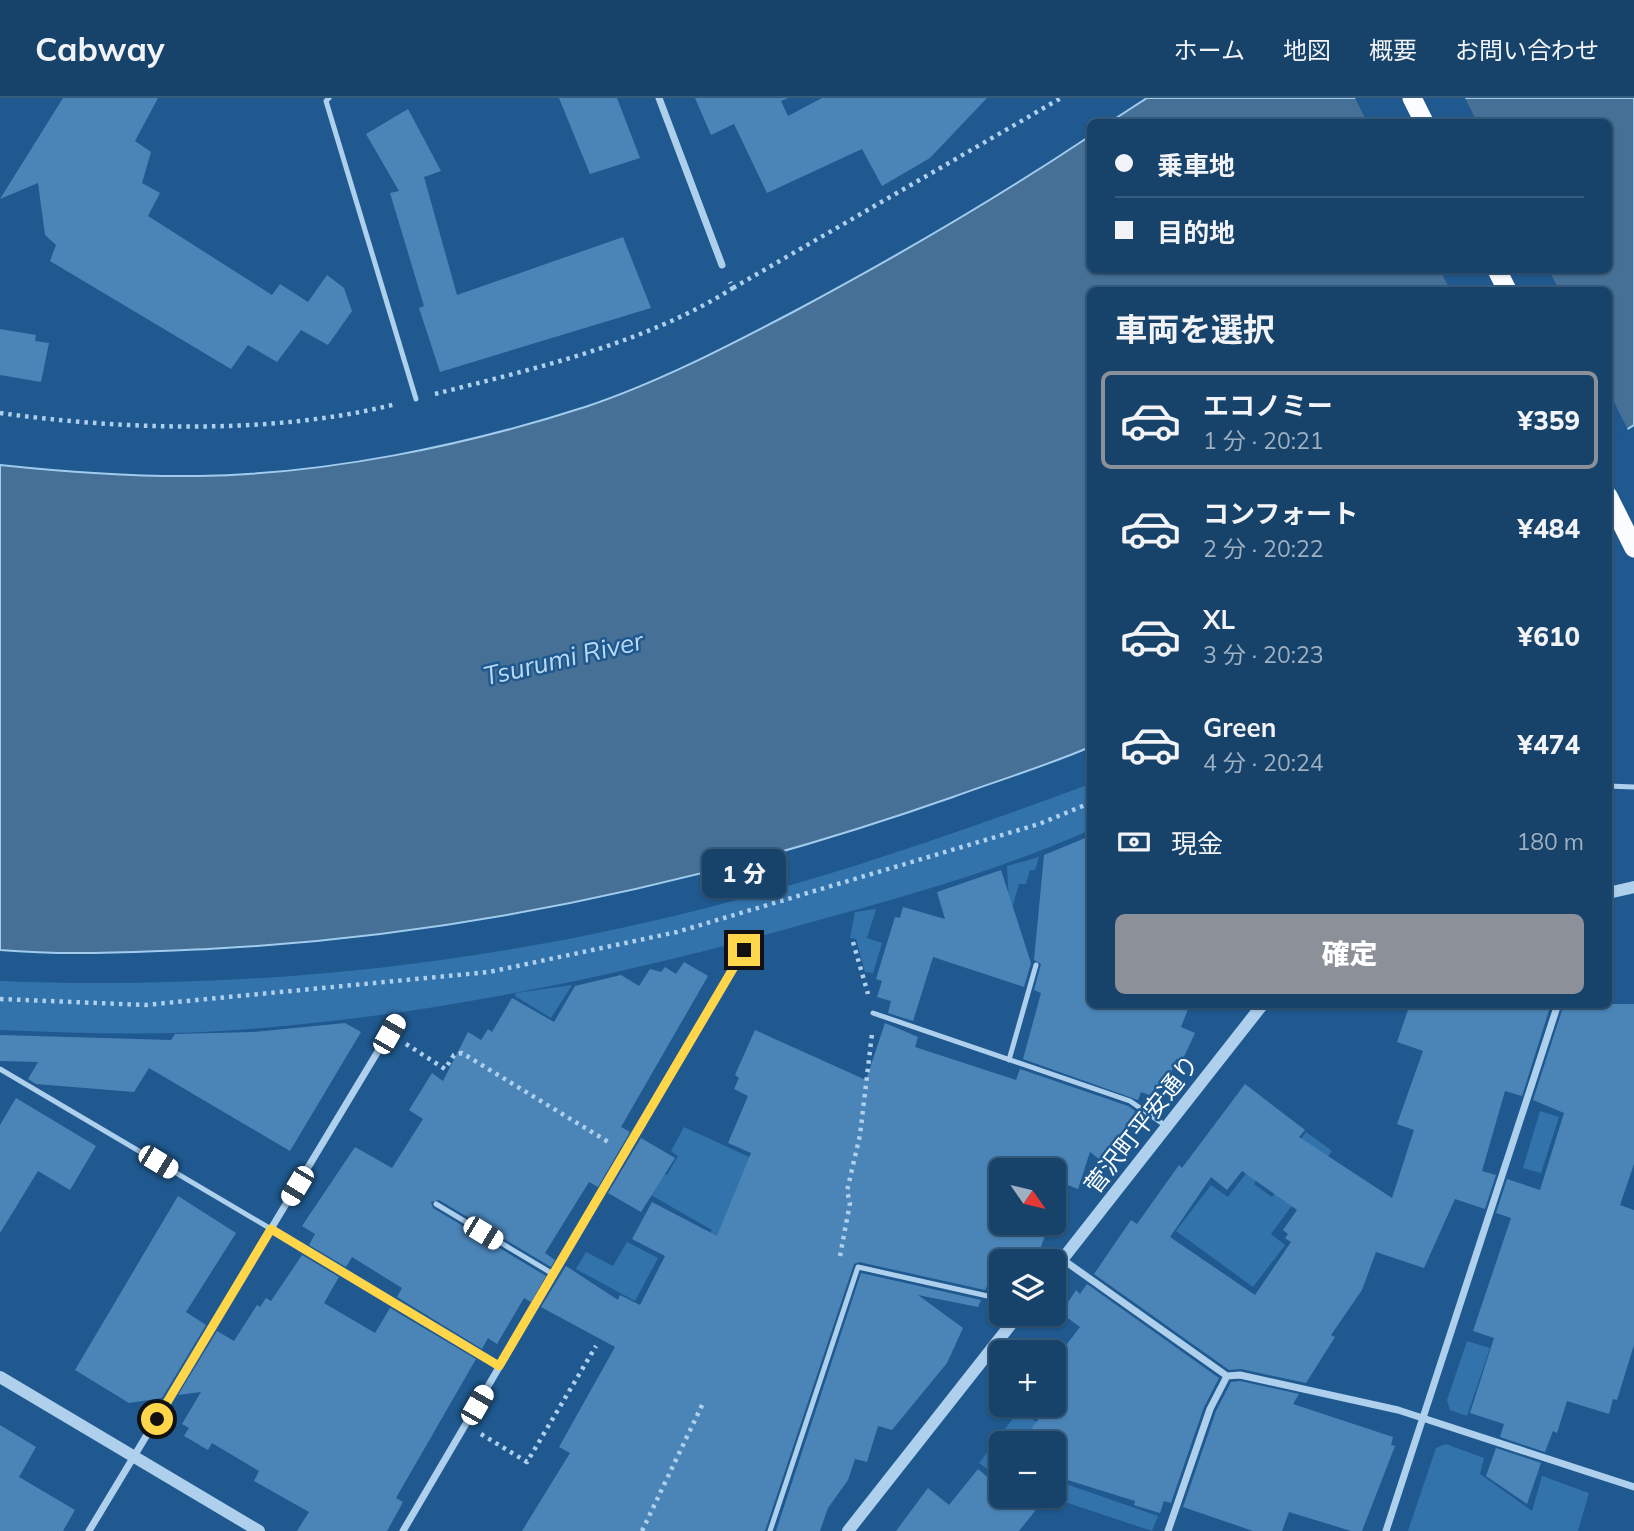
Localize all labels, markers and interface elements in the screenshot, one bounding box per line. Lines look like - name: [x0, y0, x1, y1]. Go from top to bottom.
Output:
- text: Cabway: [35, 28, 165, 69]
- text: ホーム: [1174, 35, 1245, 65]
- text: 地図: [1283, 35, 1331, 65]
- text: 概要: [1369, 35, 1417, 65]
- text: お問い合わせ: [1455, 35, 1599, 65]
- text: 乗車地: [1157, 149, 1235, 182]
- text: 目的地: [1157, 216, 1235, 249]
- text: 車両を選択: [1115, 309, 1275, 349]
- icon: car: [1119, 389, 1182, 452]
- text: エコノミー: [1203, 389, 1333, 422]
- text: ¥359: [1518, 404, 1580, 437]
- text: 1 分 · 20:21: [1203, 426, 1324, 455]
- icon: car: [1119, 497, 1182, 560]
- text: コンフォート: [1203, 497, 1358, 530]
- text: ¥484: [1518, 512, 1580, 545]
- text: 2 分 · 20:22: [1203, 534, 1324, 563]
- text: XL: [1203, 603, 1235, 636]
- icon: car: [1119, 605, 1182, 668]
- text: ¥610: [1518, 620, 1580, 653]
- water label: Tsurumi River: [480, 623, 648, 692]
- text: 3 分 · 20:23: [1203, 640, 1324, 669]
- text: Green: [1203, 711, 1276, 744]
- icon: car: [1119, 713, 1182, 776]
- text: ¥474: [1518, 728, 1580, 761]
- text: 4 分 · 20:24: [1203, 748, 1324, 777]
- icon: cash: [1115, 823, 1153, 861]
- text: 現金: [1171, 827, 1223, 860]
- text: 180 m: [1516, 827, 1584, 856]
- callout: 1 分: [702, 848, 786, 898]
- text: 1 分: [722, 859, 766, 888]
- button: 確定: [1115, 914, 1584, 994]
- route end: [728, 934, 760, 966]
- car: [370, 1011, 409, 1057]
- street label: 菅沢町平安通り: [1077, 1049, 1205, 1199]
- car: [135, 1142, 182, 1182]
- north arrow: [989, 1158, 1066, 1236]
- map controls: [989, 1158, 1066, 1508]
- car: [278, 1163, 317, 1209]
- car: [460, 1213, 507, 1253]
- button: layers: [989, 1249, 1066, 1326]
- button: +: [989, 1340, 1066, 1417]
- car: [458, 1382, 497, 1428]
- route start: [141, 1403, 173, 1435]
- button: −: [989, 1431, 1066, 1508]

